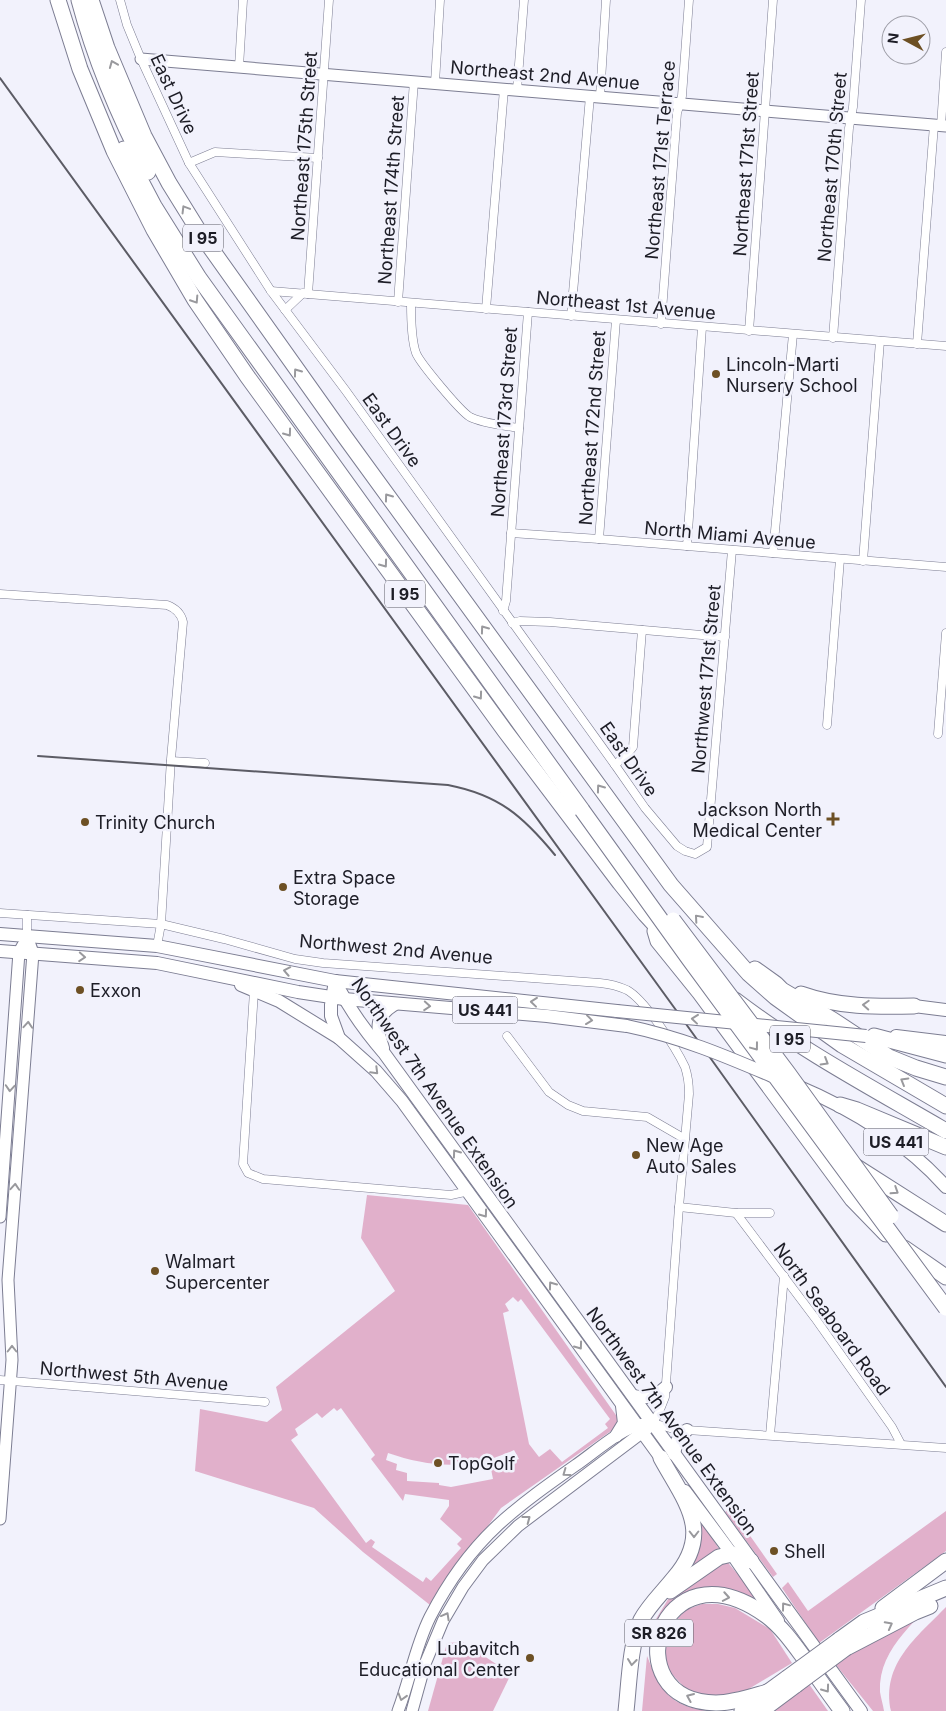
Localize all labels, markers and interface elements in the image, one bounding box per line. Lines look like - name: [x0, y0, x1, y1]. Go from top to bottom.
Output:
- north arrow: [881, 15, 931, 65]
- text: N: [884, 32, 902, 45]
- street label: Northeast 175th Street: [287, 50, 321, 241]
- street label: East Drive: [146, 51, 202, 137]
- street label: Northeast 2nd Avenue: [449, 56, 641, 94]
- one-way arrow: [109, 60, 119, 69]
- street label: Northeast 171st Terrace: [641, 60, 679, 260]
- street label: Northeast 171st Street: [729, 71, 763, 257]
- street label: Northeast 170th Street: [813, 71, 851, 263]
- street label: Northeast 174th Street: [374, 95, 408, 285]
- one-way arrow: [182, 206, 192, 215]
- road number: I 95: [183, 224, 223, 252]
- street label: Northeast 1st Avenue: [535, 287, 717, 323]
- one-way arrow: [189, 294, 199, 303]
- street label: Northeast 173rd Street: [487, 326, 521, 518]
- street label: Northeast 172nd Street: [575, 330, 609, 526]
- place label: Lincoln-Marti Nursery School: [726, 354, 858, 396]
- marker: Lincoln-Marti Nursery School: [710, 368, 722, 380]
- one-way arrow: [295, 369, 303, 378]
- street label: East Drive: [358, 389, 426, 471]
- one-way arrow: [283, 427, 291, 436]
- one-way arrow: [385, 493, 394, 503]
- street label: North Miami Avenue: [643, 517, 817, 553]
- one-way arrow: [378, 558, 387, 568]
- road number: I 95: [385, 580, 425, 608]
- street label: Northwest 171st Street: [687, 584, 725, 774]
- one-way arrow: [481, 625, 490, 635]
- one-way arrow: [473, 690, 482, 700]
- street label: East Drive: [596, 718, 662, 800]
- one-way arrow: [597, 784, 606, 794]
- place label: Jackson North Medical Center: [693, 799, 822, 841]
- place label: Trinity Church: [95, 812, 215, 833]
- marker: Jackson North Medical Center: [826, 812, 840, 826]
- marker: Trinity Church: [79, 816, 91, 828]
- place label: Extra Space Storage: [293, 867, 395, 909]
- marker: Extra Space Storage: [277, 881, 289, 893]
- one-way arrow: [695, 915, 704, 924]
- street label: Northwest 2nd Avenue: [298, 930, 494, 968]
- one-way arrow: [78, 951, 86, 962]
- one-way arrow: [283, 966, 292, 976]
- street label: Northwest 7th Avenue Extension: [347, 974, 523, 1212]
- place label: Exxon: [90, 980, 142, 1001]
- marker: Exxon: [74, 984, 86, 996]
- road number: US 441: [452, 996, 518, 1024]
- one-way arrow: [529, 997, 537, 1008]
- one-way arrow: [423, 1000, 431, 1011]
- one-way arrow: [861, 1000, 869, 1011]
- one-way arrow: [585, 1014, 593, 1025]
- one-way arrow: [691, 1014, 699, 1025]
- one-way arrow: [22, 1020, 33, 1028]
- road number: I 95: [770, 1026, 810, 1052]
- one-way arrow: [749, 1041, 757, 1050]
- one-way arrow: [820, 1055, 829, 1065]
- one-way arrow: [369, 1065, 378, 1074]
- one-way arrow: [900, 1078, 909, 1088]
- one-way arrow: [4, 1084, 15, 1092]
- road number: US 441: [864, 1128, 928, 1156]
- place label: New Age Auto Sales: [646, 1135, 737, 1177]
- marker: New Age Auto Sales: [630, 1149, 642, 1161]
- one-way arrow: [453, 1150, 462, 1159]
- one-way arrow: [10, 1182, 21, 1190]
- one-way arrow: [890, 1185, 899, 1195]
- one-way arrow: [478, 1208, 487, 1218]
- street label: North Seaboard Road: [770, 1239, 894, 1399]
- place label: Walmart Supercenter: [165, 1251, 270, 1293]
- marker: Walmart Supercenter: [149, 1265, 161, 1277]
- one-way arrow: [549, 1281, 558, 1291]
- street label: Northwest 7th Avenue Extension: [582, 1303, 762, 1539]
- one-way arrow: [573, 1340, 583, 1349]
- one-way arrow: [7, 1344, 17, 1352]
- street label: Northwest 5th Avenue: [39, 1357, 229, 1395]
- place label: TopGolf: [448, 1453, 516, 1474]
- marker: TopGolf: [432, 1457, 444, 1469]
- one-way arrow: [562, 1466, 571, 1476]
- one-way arrow: [521, 1516, 531, 1525]
- one-way arrow: [689, 1530, 699, 1538]
- place label: Shell: [784, 1541, 825, 1562]
- marker: Shell: [768, 1545, 780, 1557]
- one-way arrow: [722, 1592, 730, 1602]
- one-way arrow: [782, 1603, 790, 1612]
- one-way arrow: [440, 1612, 450, 1621]
- road number: SR 826: [625, 1620, 693, 1646]
- one-way arrow: [884, 1621, 893, 1631]
- place label: Lubavitch Educational Center: [358, 1638, 520, 1680]
- marker: Lubavitch Educational Center: [524, 1652, 536, 1664]
- one-way arrow: [627, 1658, 638, 1666]
- one-way arrow: [820, 1683, 829, 1693]
- one-way arrow: [398, 1692, 408, 1701]
- one-way arrow: [686, 1693, 695, 1703]

